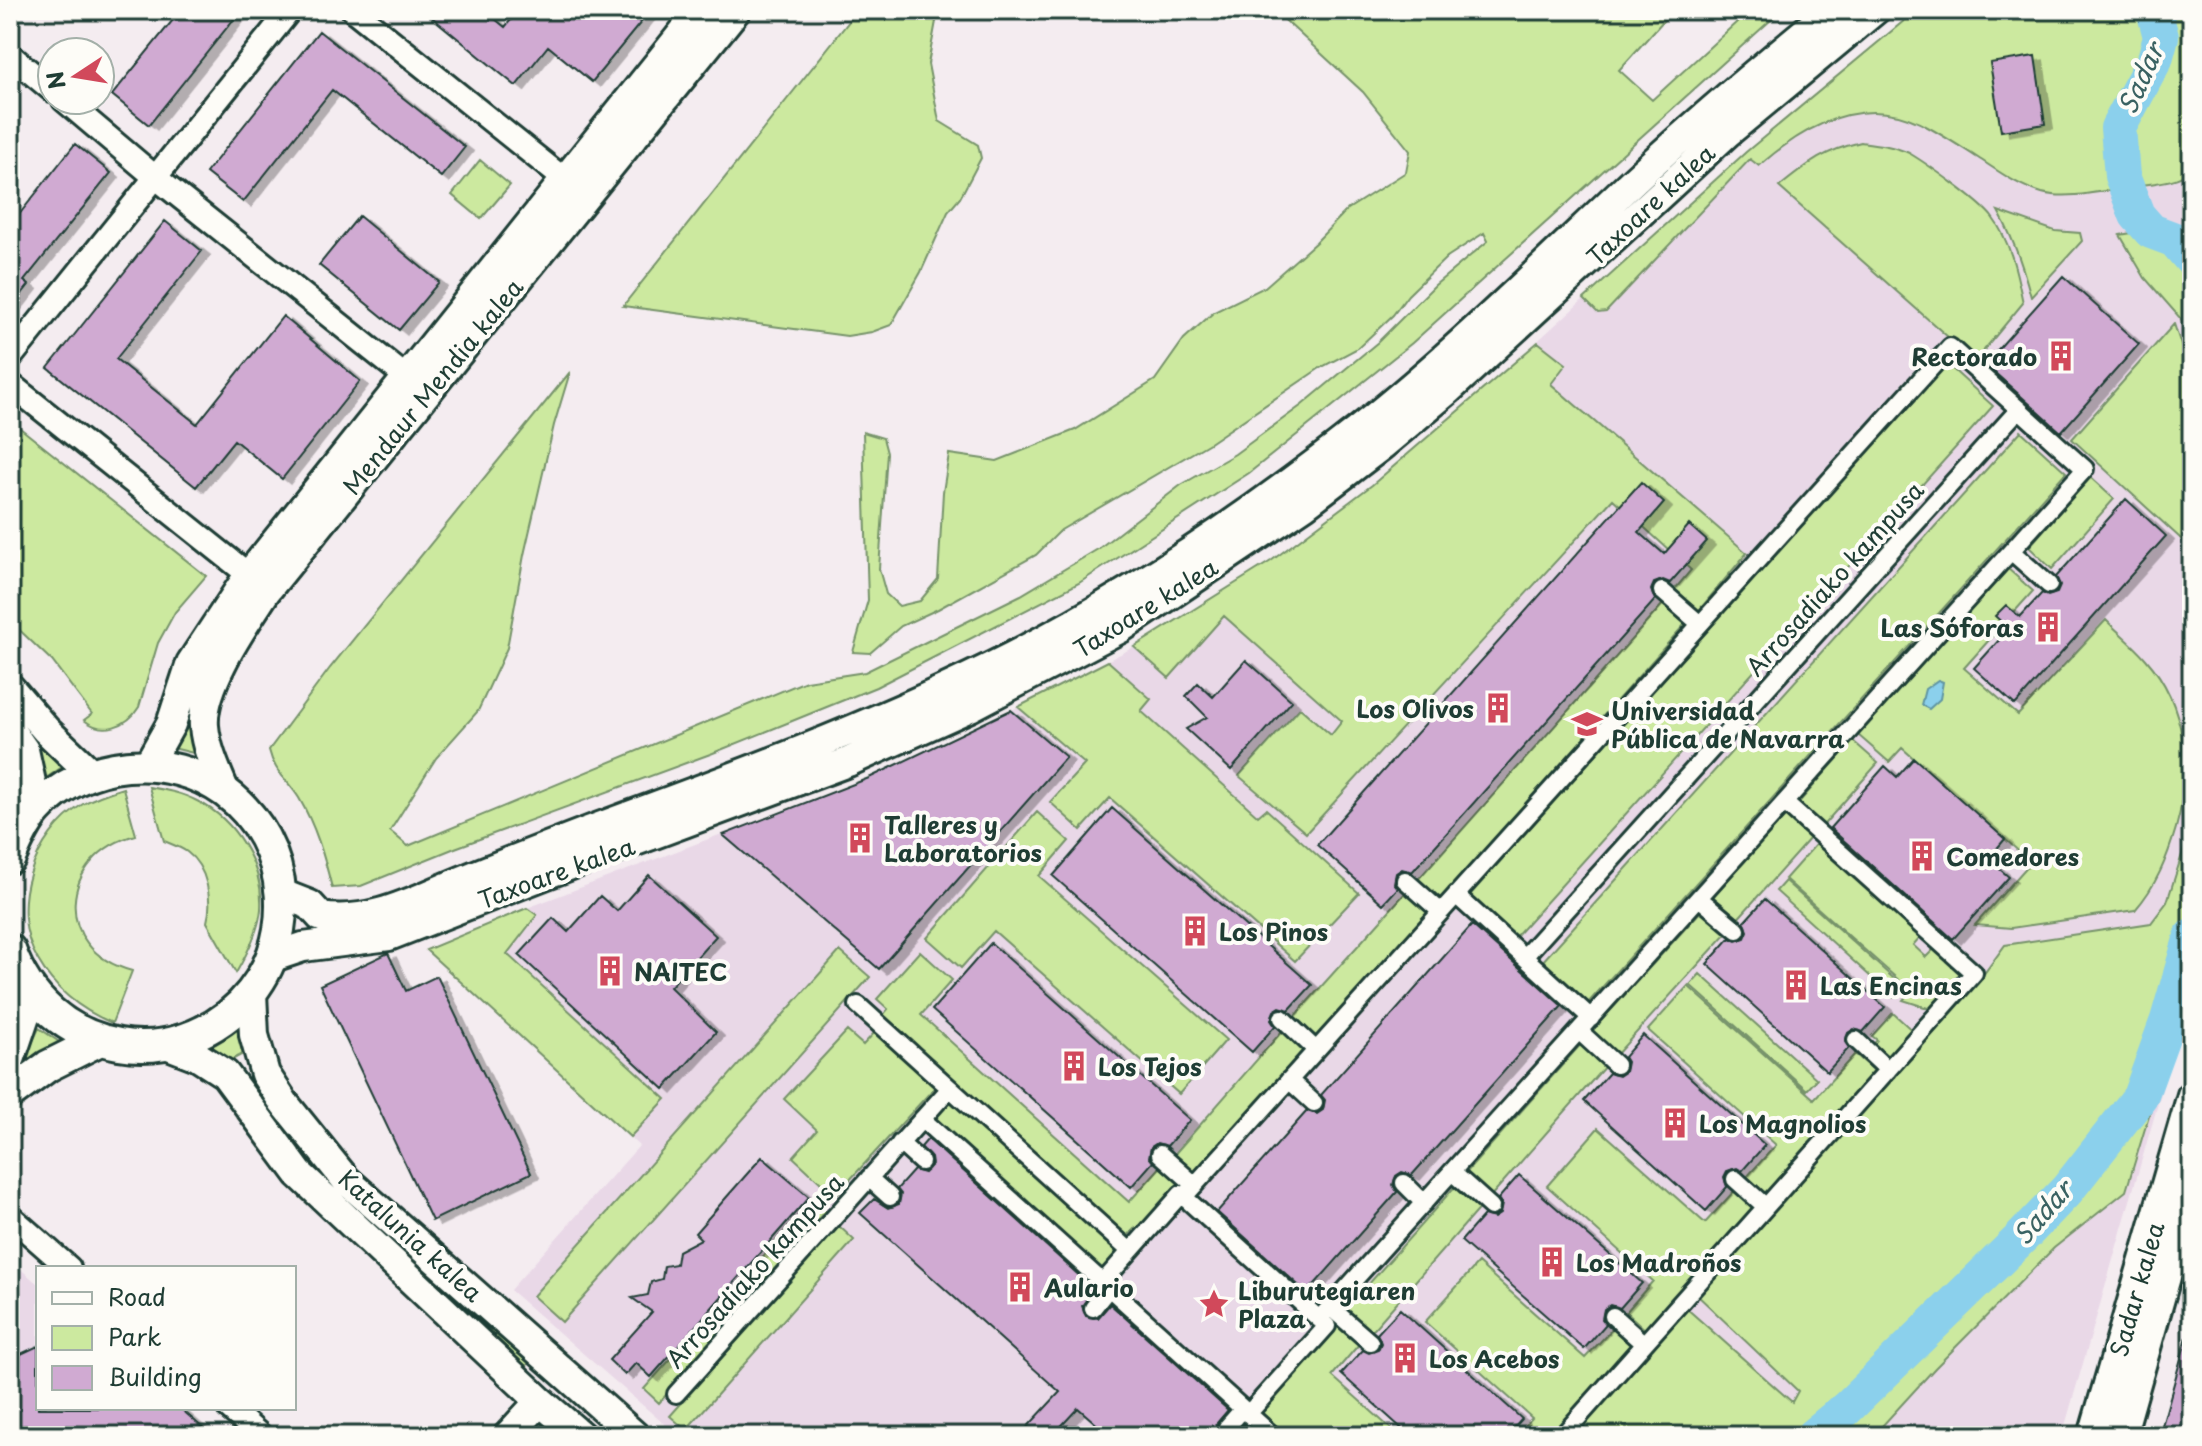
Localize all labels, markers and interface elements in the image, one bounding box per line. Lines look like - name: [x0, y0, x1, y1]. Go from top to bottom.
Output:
- water label: Sadar: [2107, 34, 2174, 120]
- north arrow: [36, 36, 116, 116]
- text: N: [37, 69, 73, 92]
- street label: Taxoare kalea: [1578, 135, 1723, 273]
- street label: Mendaur Mendia kalea: [333, 270, 531, 502]
- place label: Rectorado: [1911, 338, 2037, 374]
- building icon: Rectorado: [2044, 339, 2078, 373]
- street label: Arrosadiako kampusa: [1737, 473, 1931, 683]
- street label: Taxoare kalea: [1066, 548, 1225, 666]
- place label: Las Sóforas: [1881, 609, 2024, 645]
- building icon: Las Sóforas: [2031, 610, 2065, 644]
- place label: Los Olivos: [1356, 690, 1474, 726]
- building icon: Los Olivos: [1481, 691, 1515, 725]
- place label: Universidad Pública de Navarra: [1611, 692, 1845, 756]
- school or university icon: Universidad Pública de Navarra: [1570, 707, 1604, 741]
- place label: Talleres y Laboratorios: [884, 806, 1042, 870]
- building icon: Talleres y Laboratorios: [843, 821, 877, 855]
- street label: Taxoare kalea: [473, 827, 640, 917]
- place label: Comedores: [1946, 838, 2079, 874]
- building icon: Comedores: [1905, 839, 1939, 873]
- place label: Los Pinos: [1219, 913, 1328, 949]
- building icon: Los Pinos: [1178, 914, 1212, 948]
- place label: NAITEC: [634, 953, 727, 989]
- building icon: NAITEC: [593, 954, 627, 988]
- place label: Las Encinas: [1820, 967, 1962, 1003]
- building icon: Las Encinas: [1779, 968, 1813, 1002]
- place label: Los Tejos: [1098, 1048, 1202, 1084]
- building icon: Los Tejos: [1057, 1049, 1091, 1083]
- place label: Los Magnolios: [1699, 1105, 1866, 1141]
- building icon: Los Magnolios: [1658, 1106, 1692, 1140]
- street label: Katalunia kalea: [331, 1160, 491, 1310]
- street label: Arrosadiako kampusa: [657, 1165, 851, 1375]
- water label: Sadar: [2003, 1169, 2083, 1253]
- street label: Sadar kalea: [2100, 1217, 2172, 1361]
- place label: Los Madroños: [1576, 1244, 1742, 1280]
- building icon: Los Madroños: [1535, 1245, 1569, 1279]
- legend: [36, 1266, 296, 1410]
- place label: Aulario: [1043, 1269, 1134, 1305]
- building icon: Aulario: [1003, 1270, 1037, 1304]
- place label: Liburutegiaren Plaza: [1238, 1272, 1415, 1336]
- text: Road: [108, 1278, 166, 1314]
- place icon: Liburutegiaren Plaza: [1197, 1287, 1231, 1321]
- text: Park: [108, 1318, 162, 1354]
- place label: Los Acebos: [1429, 1340, 1560, 1376]
- building icon: Los Acebos: [1388, 1341, 1422, 1375]
- text: Building: [108, 1358, 202, 1394]

